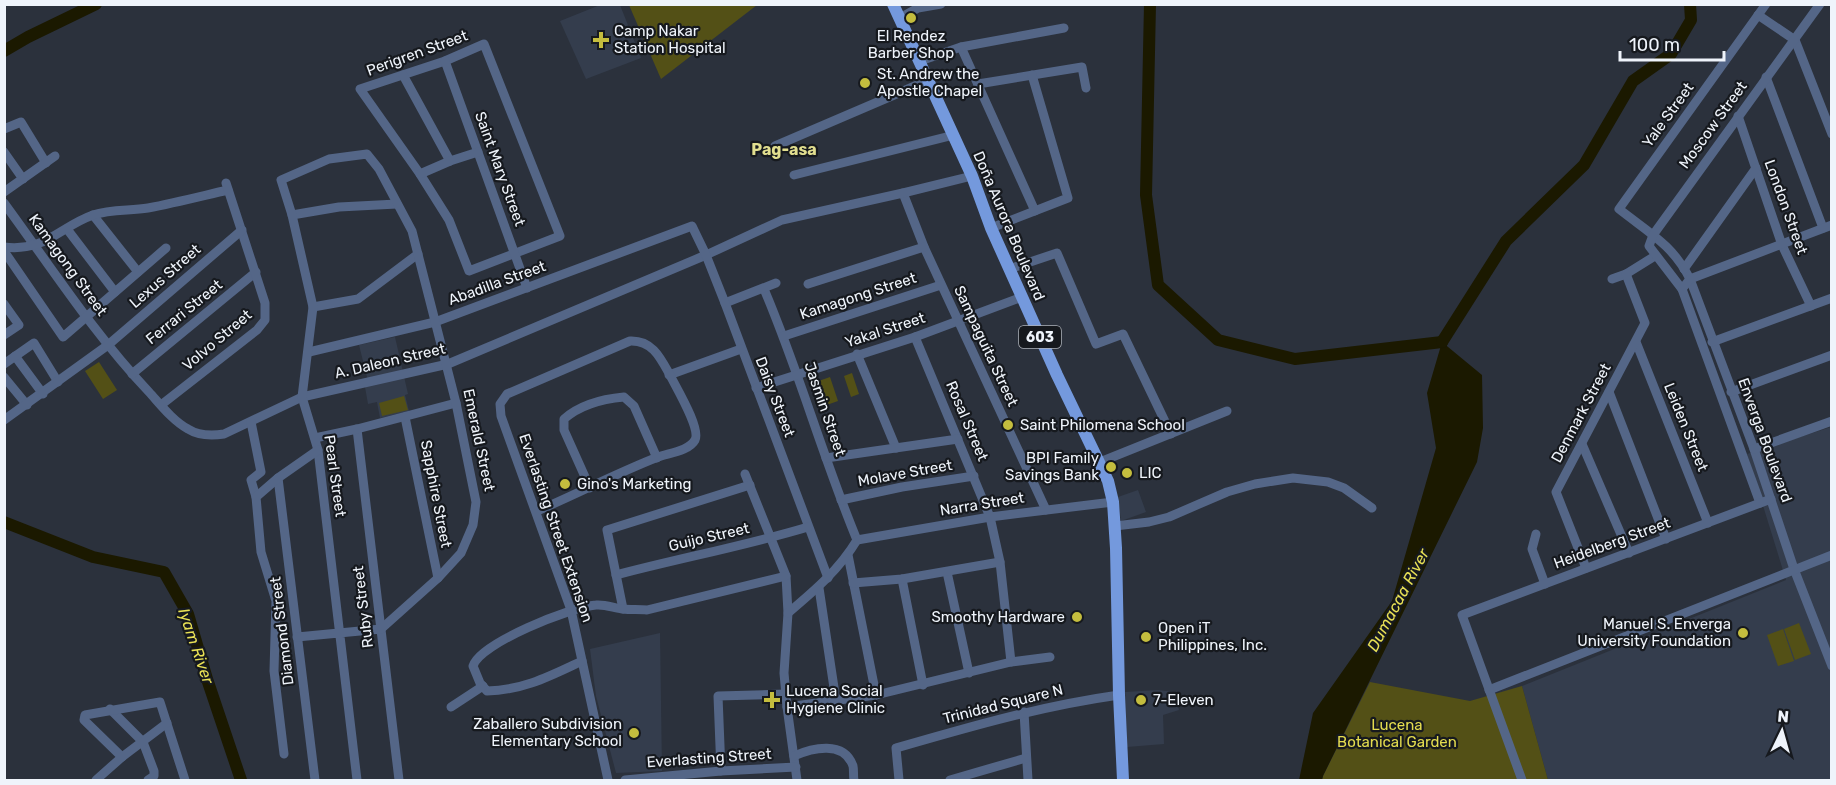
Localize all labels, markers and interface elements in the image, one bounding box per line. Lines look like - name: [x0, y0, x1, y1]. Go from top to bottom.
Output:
- marker: El Rendez Barber Shop: [904, 11, 918, 25]
- place label: Camp Nakar Station Hospital: [614, 22, 726, 57]
- scale bar: [1620, 24, 1724, 62]
- street label: Perigren Street: [364, 26, 470, 80]
- place label: El Rendez Barber Shop: [868, 27, 954, 62]
- marker: Camp Nakar Station Hospital: [592, 31, 610, 49]
- text: 100 m: [1629, 34, 1680, 56]
- place label: St. Andrew the Apostle Chapel: [877, 65, 982, 100]
- marker: St. Andrew the Apostle Chapel: [858, 76, 872, 90]
- street label: Moscow Street: [1675, 78, 1751, 172]
- street label: Yale Street: [1638, 79, 1698, 151]
- street label: Saint Mary Street: [471, 109, 529, 229]
- district label: Pag-asa: [751, 140, 817, 159]
- street label: Doña Aurora Boulevard: [969, 149, 1049, 303]
- street label: London Street: [1761, 157, 1812, 257]
- street label: Kamagong Street: [25, 211, 111, 320]
- street label: Lexus Street: [126, 240, 204, 312]
- street label: Abadilla Street: [446, 257, 548, 309]
- street label: Kamagong Street: [797, 269, 919, 323]
- street label: Ferrari Street: [142, 276, 226, 348]
- street label: Sampaguita Street: [950, 283, 1022, 409]
- street label: Volvo Street: [179, 306, 255, 374]
- street label: Yakal Street: [843, 309, 927, 351]
- road number: 603: [1019, 326, 1061, 348]
- street label: A. Daleon Street: [333, 340, 447, 382]
- street label: Daisy Street: [751, 354, 799, 440]
- street label: Jasmin Street: [800, 360, 850, 459]
- street label: Denmark Street: [1547, 360, 1615, 466]
- street label: Enverga Boulevard: [1734, 375, 1796, 505]
- street label: Rosal Street: [942, 378, 992, 464]
- street label: Leiden Street: [1660, 380, 1712, 474]
- street label: Emerald Street: [459, 387, 499, 493]
- place label: Saint Philomena School: [1020, 416, 1185, 434]
- marker: Saint Philomena School: [1001, 418, 1015, 432]
- street label: Everlasting Street Extension: [515, 431, 597, 625]
- street label: Pearl Street: [320, 434, 350, 518]
- street label: Sapphire Street: [417, 439, 455, 549]
- place label: BPI Family Savings Bank: [1005, 449, 1099, 484]
- street label: Molave Street: [856, 456, 954, 490]
- marker: BPI Family Savings Bank: [1104, 460, 1118, 474]
- place label: LIC: [1139, 464, 1162, 482]
- marker: LIC: [1120, 466, 1134, 480]
- place label: Gino's Marketing: [577, 475, 692, 493]
- marker: Gino's Marketing: [558, 477, 572, 491]
- street label: Narra Street: [938, 488, 1026, 520]
- street label: Heidelberg Street: [1551, 514, 1673, 572]
- street label: Guijo Street: [667, 519, 751, 555]
- water label: Dumacaa River: [1363, 545, 1434, 655]
- street label: Ruby Street: [349, 565, 377, 649]
- street label: Diamond Street: [266, 576, 298, 686]
- water label: Iyam River: [174, 606, 218, 687]
- place label: Smoothy Hardware: [931, 608, 1065, 626]
- marker: Smoothy Hardware: [1070, 610, 1084, 624]
- place label: Manuel S. Enverga University Foundation: [1577, 615, 1731, 650]
- place label: Open iT Philippines, Inc.: [1158, 619, 1267, 654]
- marker: Manuel S. Enverga University Foundation: [1736, 626, 1750, 640]
- marker: Open iT Philippines, Inc.: [1139, 630, 1153, 644]
- street label: Trinidad Square N: [941, 680, 1065, 728]
- place label: Lucena Social Hygiene Clinic: [786, 682, 885, 717]
- marker: Lucena Social Hygiene Clinic: [763, 691, 781, 709]
- place label: 7-Eleven: [1153, 691, 1214, 709]
- marker: 7-Eleven: [1134, 693, 1148, 707]
- north arrow: [1752, 701, 1812, 761]
- text: N: [1777, 707, 1790, 727]
- place label: Zaballero Subdivision Elementary School: [473, 715, 622, 750]
- park label: Lucena Botanical Garden: [1337, 716, 1457, 751]
- marker: Zaballero Subdivision Elementary School: [627, 726, 641, 740]
- street label: Everlasting Street: [646, 745, 772, 771]

